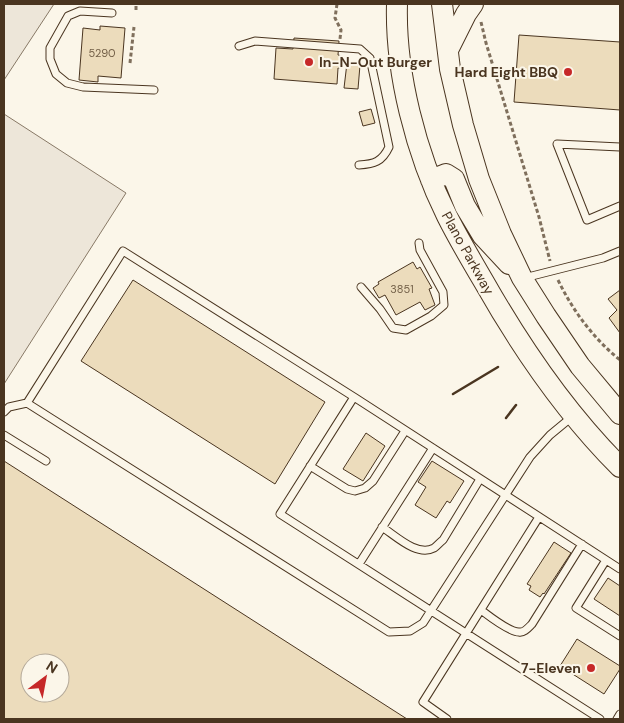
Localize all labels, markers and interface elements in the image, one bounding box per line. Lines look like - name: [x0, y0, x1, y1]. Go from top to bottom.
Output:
- house number: 5290: [88, 46, 116, 60]
- place label: In-N-Out Burger: [319, 53, 432, 71]
- marker: In-N-Out Burger: [303, 56, 315, 68]
- place label: Hard Eight BBQ: [455, 63, 558, 81]
- marker: Hard Eight BBQ: [562, 66, 574, 78]
- street label: Plano Parkway: [438, 208, 498, 298]
- house number: 3851: [390, 282, 414, 296]
- north arrow: [20, 653, 70, 703]
- text: N: [43, 657, 61, 677]
- place label: 7-Eleven: [521, 659, 581, 677]
- marker: 7-Eleven: [585, 662, 597, 674]

